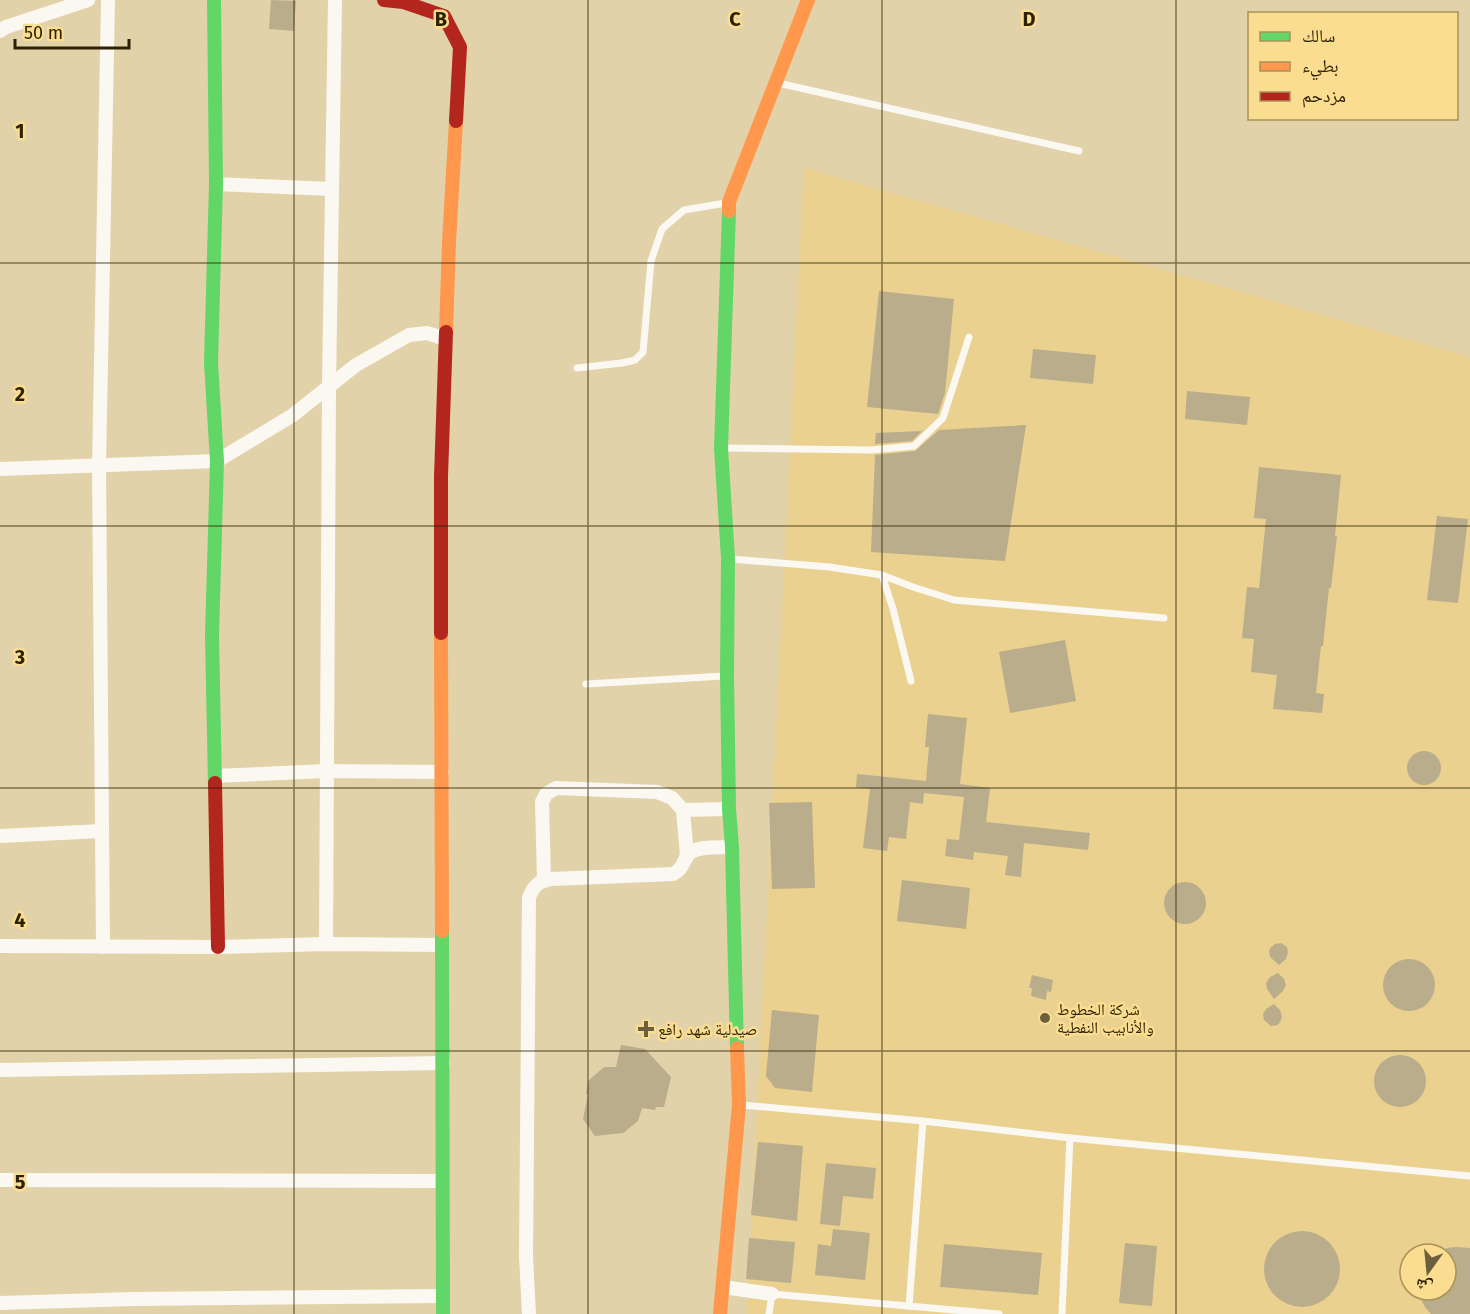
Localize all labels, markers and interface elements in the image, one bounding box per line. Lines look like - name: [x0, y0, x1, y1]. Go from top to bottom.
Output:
- text: B: [435, 7, 447, 31]
- text: C: [729, 7, 741, 31]
- text: D: [1022, 7, 1036, 31]
- scale bar: [15, 12, 129, 50]
- legend: [1248, 12, 1458, 120]
- text: 50 m: [24, 22, 63, 44]
- text: سالك: [1302, 25, 1335, 47]
- text: بطيء: [1302, 55, 1339, 81]
- text: مزدحم: [1302, 85, 1346, 108]
- text: 1: [15, 119, 25, 143]
- text: 2: [15, 382, 25, 406]
- text: 3: [14, 645, 25, 669]
- text: 4: [14, 908, 26, 932]
- place label: شركة الخطوط والأنابيب النفطية: [1057, 1000, 1154, 1037]
- marker: شركة الخطوط والأنابيب النفطية: [1038, 1011, 1052, 1025]
- place label: صيدلية شهد رافع: [658, 1020, 757, 1040]
- marker: صيدلية شهد رافع: [639, 1022, 653, 1036]
- text: 5: [15, 1170, 26, 1194]
- north arrow: [1398, 1242, 1458, 1302]
- text: ش: [1414, 1275, 1435, 1297]

